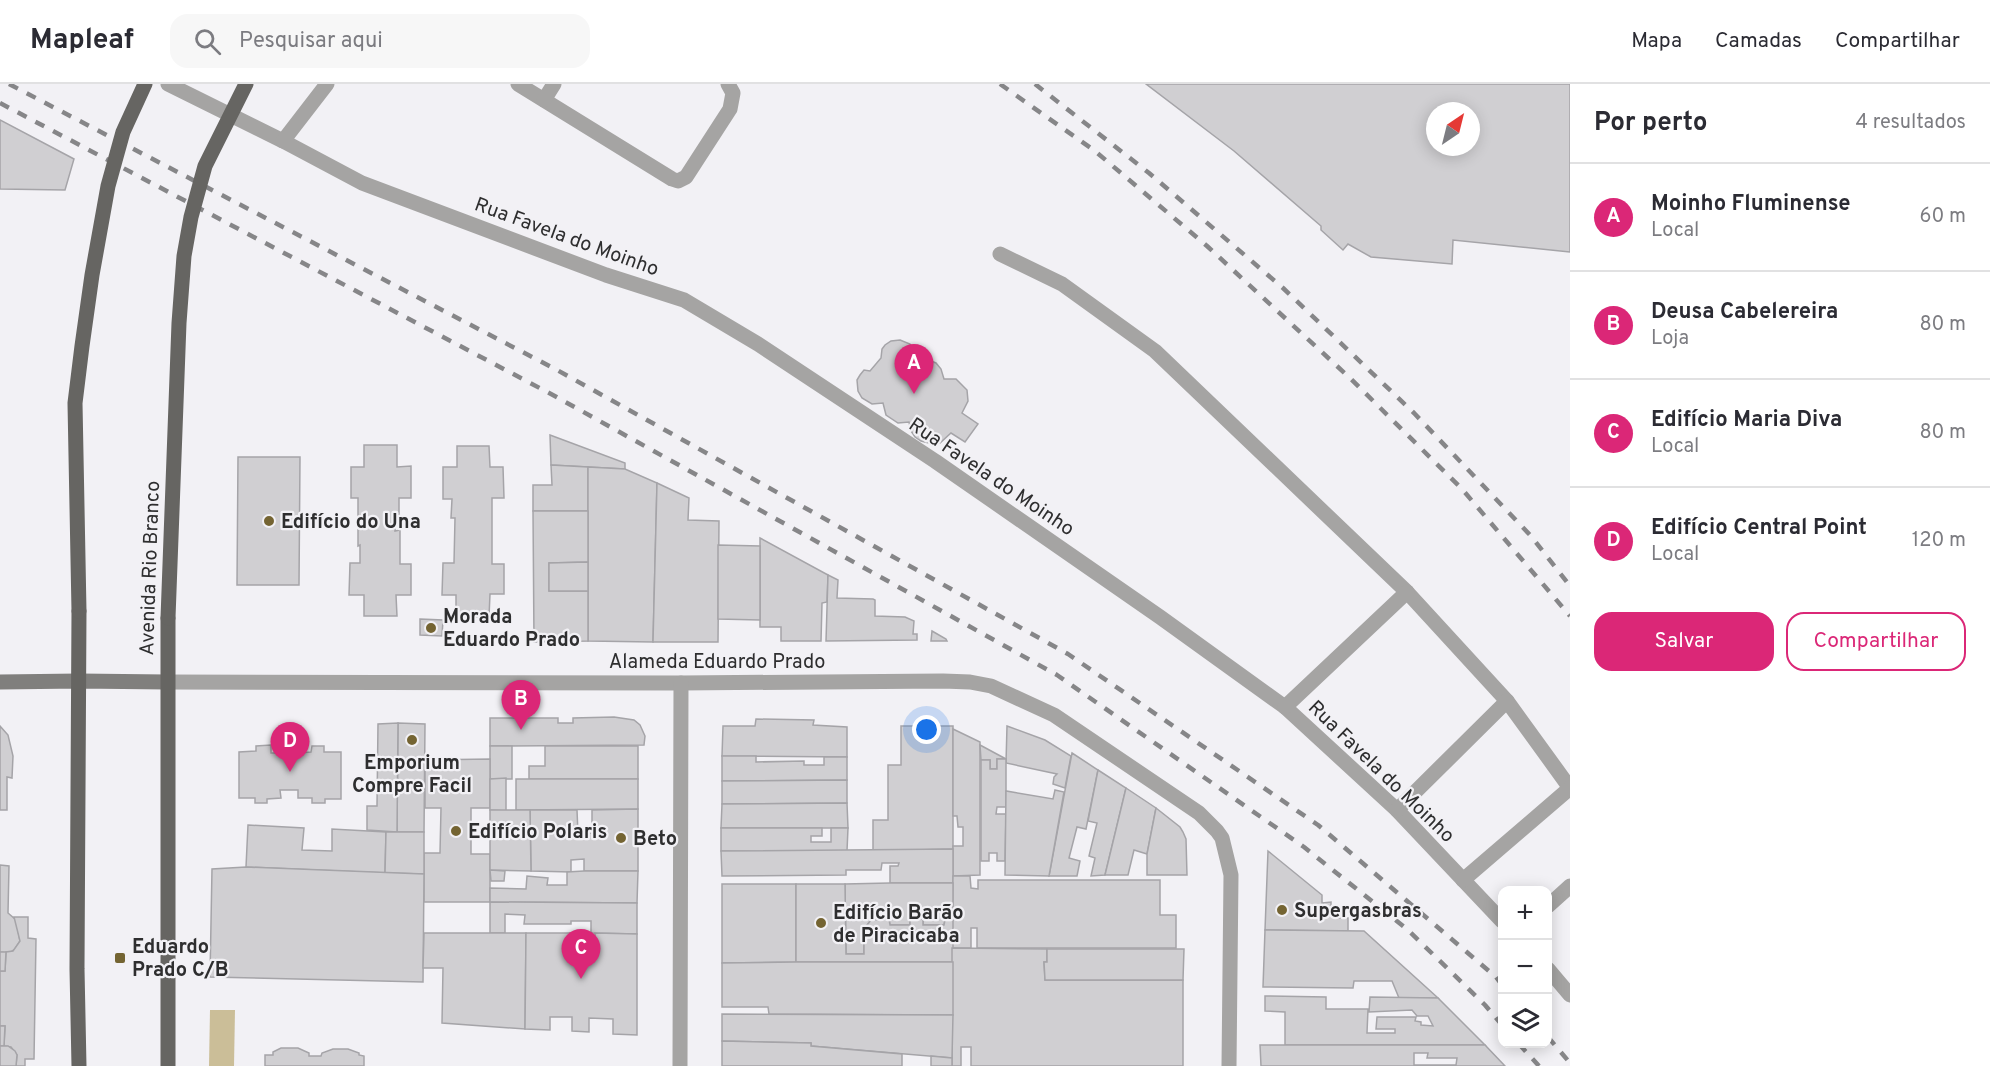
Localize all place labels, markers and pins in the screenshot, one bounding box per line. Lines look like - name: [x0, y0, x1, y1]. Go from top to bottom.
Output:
- pin: A: [894, 344, 934, 394]
- place label: Edifício do Una: [281, 510, 421, 536]
- marker: Edifício do Una: [262, 514, 276, 528]
- place label: Morada Eduardo Prado: [443, 605, 580, 654]
- marker: Morada Eduardo Prado: [424, 621, 438, 635]
- pin: B: [502, 680, 540, 730]
- pin: D: [270, 722, 310, 772]
- marker: Emporium Compre Facil: [405, 733, 419, 747]
- place label: Emporium Compre Facil: [352, 751, 472, 800]
- place label: Edifício Polaris: [468, 820, 607, 846]
- marker: Edifício Polaris: [449, 824, 463, 838]
- place label: Beto: [633, 827, 677, 853]
- marker: Beto: [614, 831, 628, 845]
- place label: Supergasbras: [1294, 899, 1422, 925]
- place label: Edifício Barão de Piracicaba: [833, 901, 964, 950]
- marker: Supergasbras: [1275, 903, 1289, 917]
- marker: Edifício Barão de Piracicaba: [814, 916, 828, 930]
- pin: C: [562, 930, 600, 979]
- place label: Eduardo Prado C/B: [132, 935, 229, 984]
- marker: Eduardo Prado C/B: [113, 951, 127, 965]

